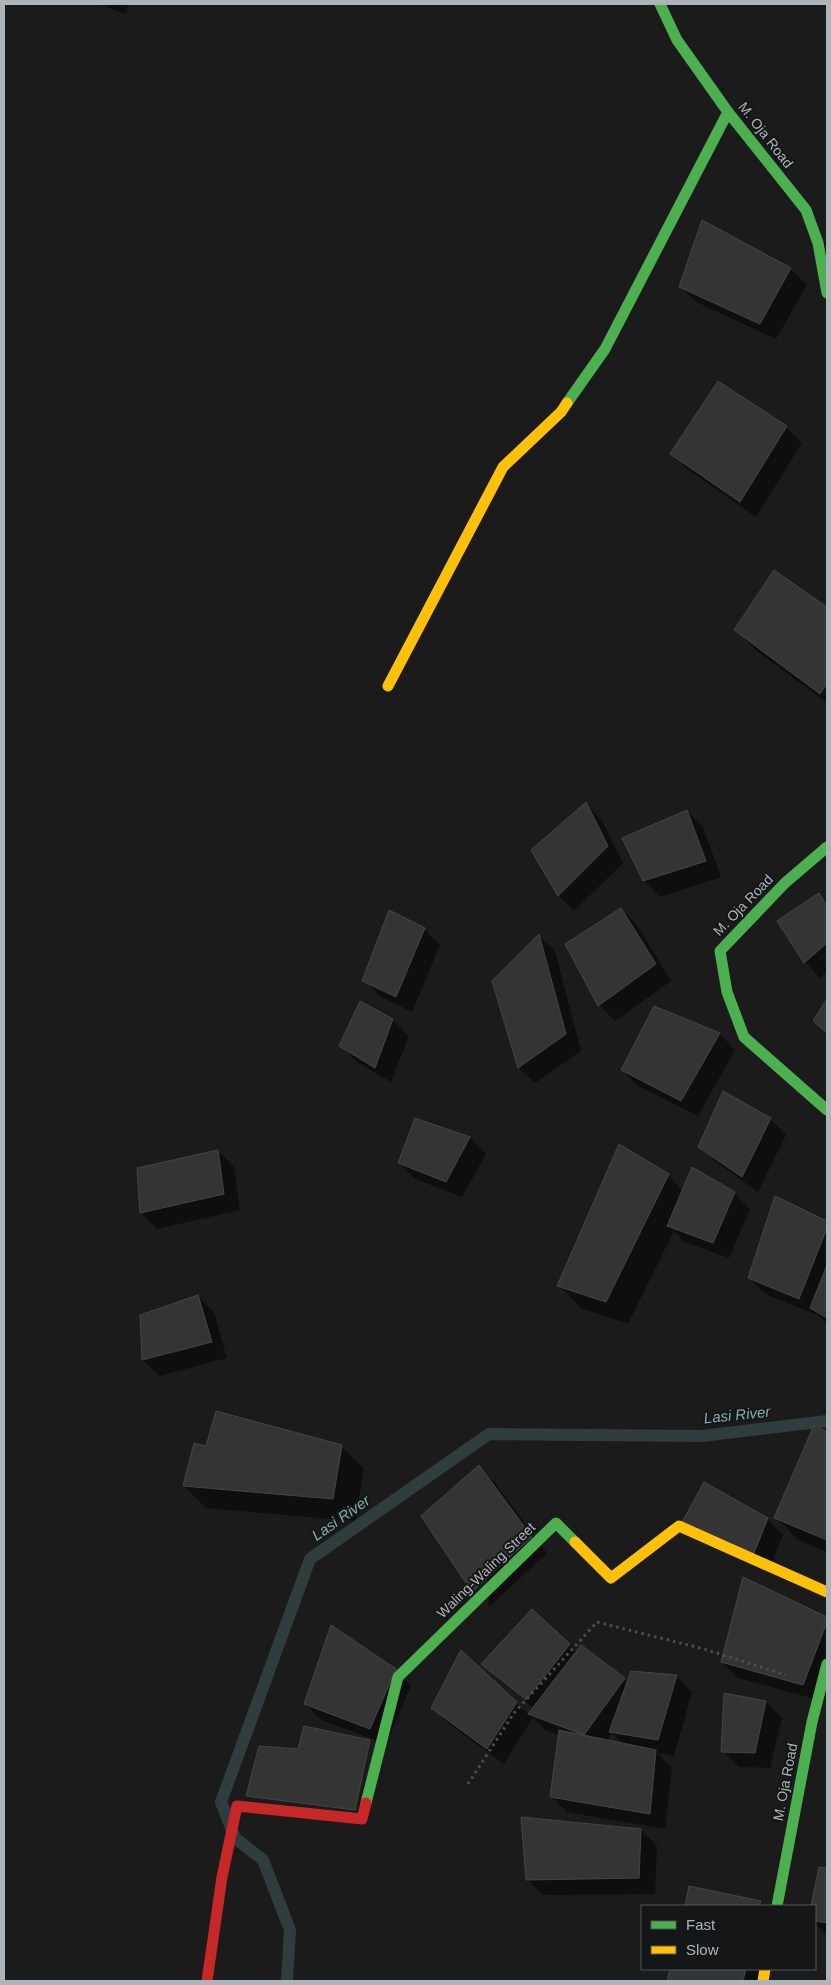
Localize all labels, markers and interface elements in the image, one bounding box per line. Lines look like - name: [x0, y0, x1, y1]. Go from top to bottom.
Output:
- street label: M. Oja Road: [736, 99, 796, 171]
- street label: M. Oja Road: [710, 871, 776, 939]
- water label: Lasi River: [703, 1402, 772, 1426]
- water label: Lasi River: [309, 1491, 374, 1544]
- street label: Waling-Waling Street: [434, 1519, 539, 1621]
- street label: M. Oja Road: [770, 1742, 800, 1822]
- legend: [641, 1905, 816, 1970]
- text: Fast: [686, 1916, 716, 1933]
- text: Slow: [686, 1941, 719, 1958]

